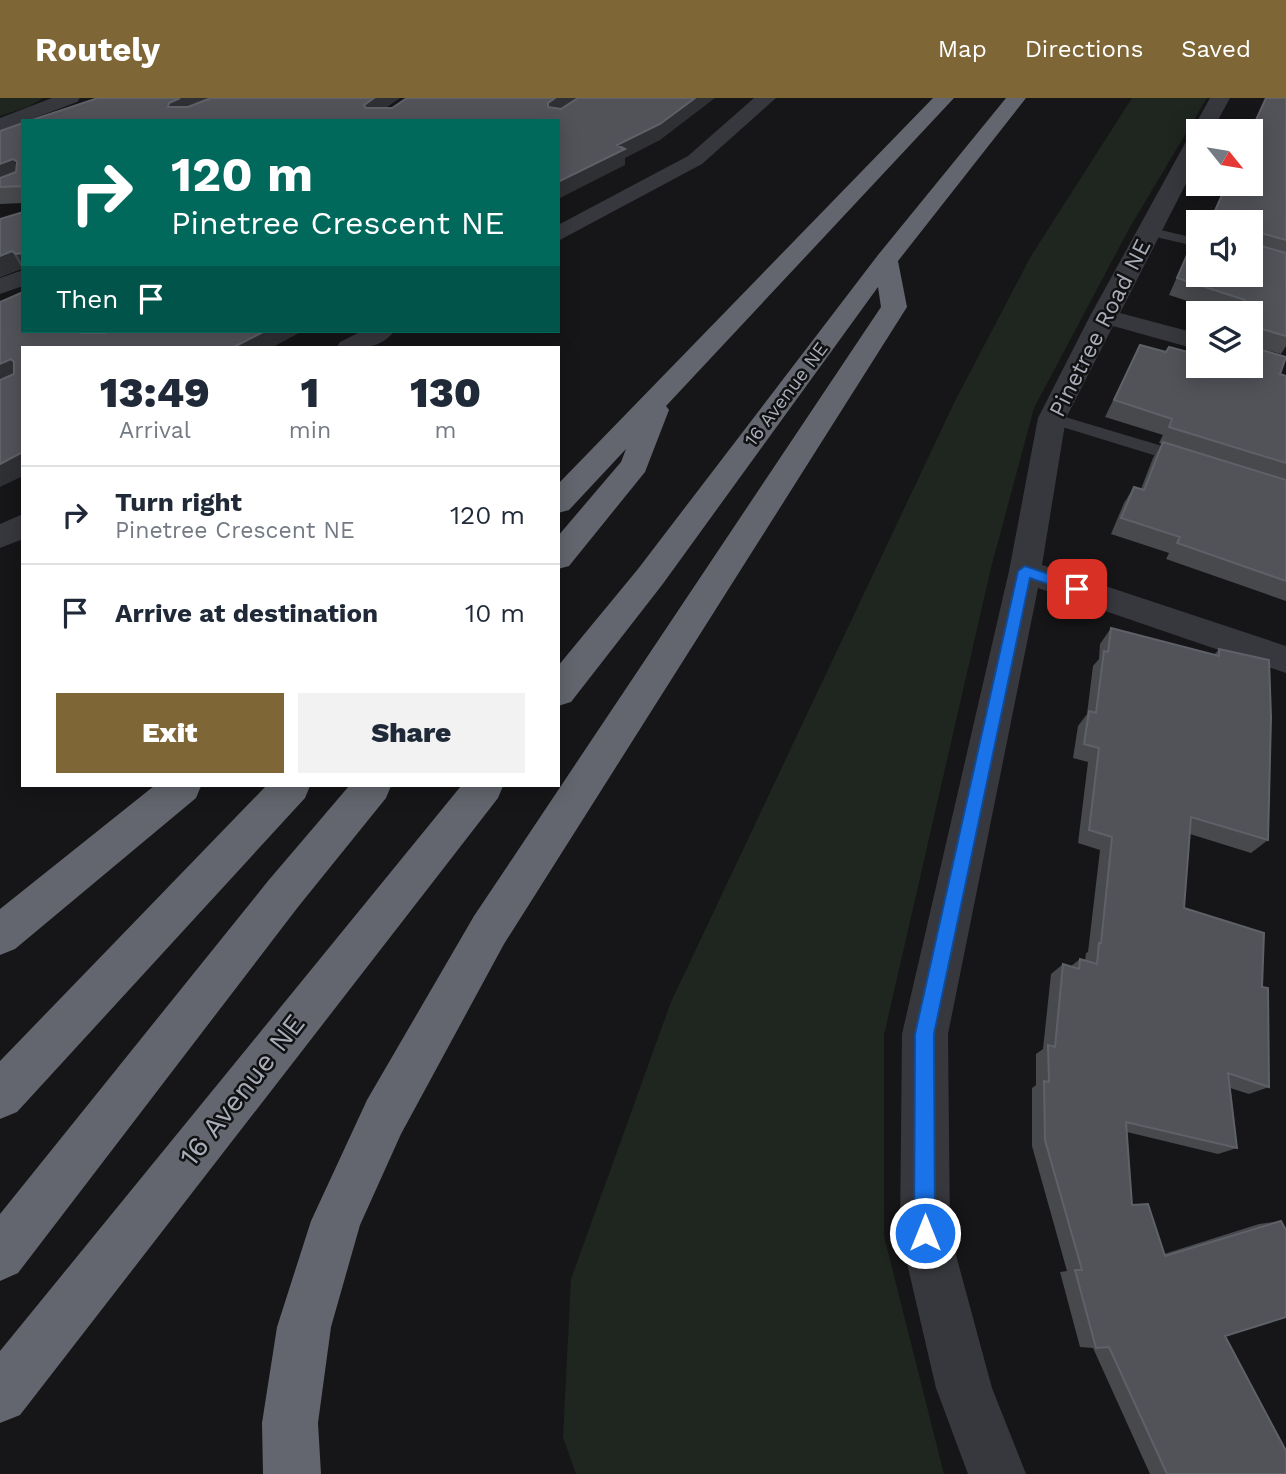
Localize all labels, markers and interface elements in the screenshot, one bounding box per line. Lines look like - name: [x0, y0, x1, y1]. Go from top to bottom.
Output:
- text: Routely: [35, 30, 160, 69]
- text: Map: [938, 35, 987, 63]
- text: Directions: [1025, 35, 1143, 63]
- text: Saved: [1181, 35, 1251, 63]
- north arrow: [1186, 119, 1264, 196]
- map controls: [1186, 119, 1263, 378]
- text: 120 m: [171, 145, 313, 203]
- icon: right: [56, 147, 147, 238]
- text: Pinetree Crescent NE: [171, 204, 505, 242]
- button: sound: [1186, 210, 1263, 287]
- street label: Pinetree Road NE: [1044, 235, 1156, 421]
- icon: arrive: [132, 280, 170, 318]
- text: Then: [56, 284, 118, 314]
- button: layers: [1186, 301, 1263, 378]
- street label: 16 Avenue NE: [739, 337, 833, 451]
- text: 13:49: [100, 368, 210, 417]
- text: 1: [301, 368, 319, 417]
- text: 130: [410, 368, 481, 417]
- text: Arrival: [119, 417, 191, 444]
- text: min: [289, 417, 331, 444]
- text: m: [435, 417, 457, 444]
- text: Turn right: [115, 487, 242, 517]
- icon: right: [56, 496, 94, 534]
- text: 120 m: [450, 500, 525, 530]
- text: Pinetree Crescent NE: [115, 517, 355, 544]
- pin: [1047, 559, 1107, 619]
- icon: arrive: [1058, 570, 1096, 608]
- icon: arrive: [56, 594, 94, 632]
- text: Arrive at destination: [115, 598, 378, 628]
- text: 10 m: [465, 598, 525, 628]
- button: Exit: [56, 693, 284, 773]
- button: Share: [298, 693, 525, 773]
- street label: 16 Avenue NE: [173, 1008, 311, 1172]
- position arrow: [888, 1196, 962, 1270]

